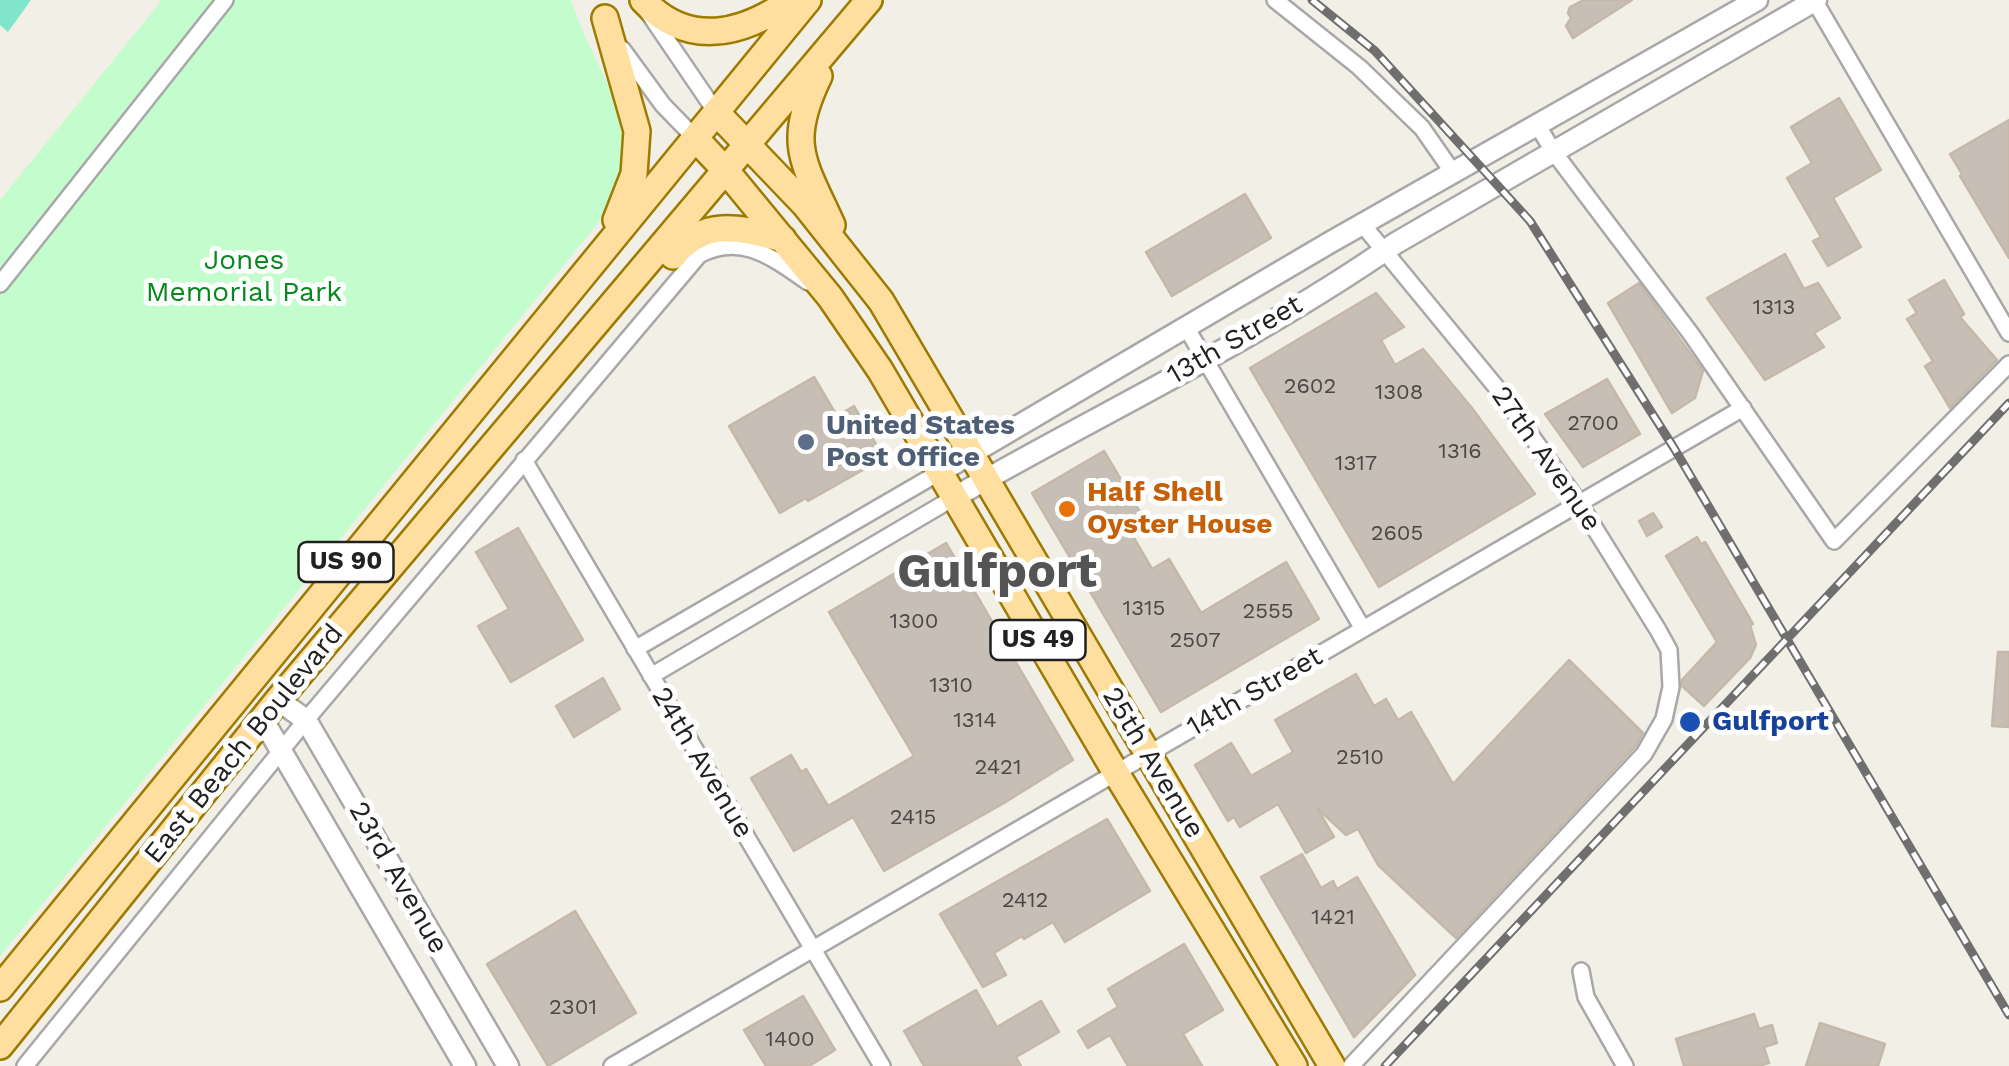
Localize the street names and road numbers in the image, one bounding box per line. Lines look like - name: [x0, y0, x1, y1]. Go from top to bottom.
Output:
- street label: 13th Street: [1162, 288, 1308, 392]
- street label: 27th Avenue: [1484, 380, 1608, 538]
- road number: US 90: [298, 542, 394, 582]
- street label: East Beach Boulevard: [137, 618, 351, 870]
- road number: US 49: [990, 620, 1086, 660]
- street label: 14th Street: [1181, 640, 1329, 744]
- street label: 24th Avenue: [644, 681, 760, 845]
- street label: 25th Avenue: [1095, 681, 1211, 845]
- street label: 23rd Avenue: [341, 796, 455, 960]

